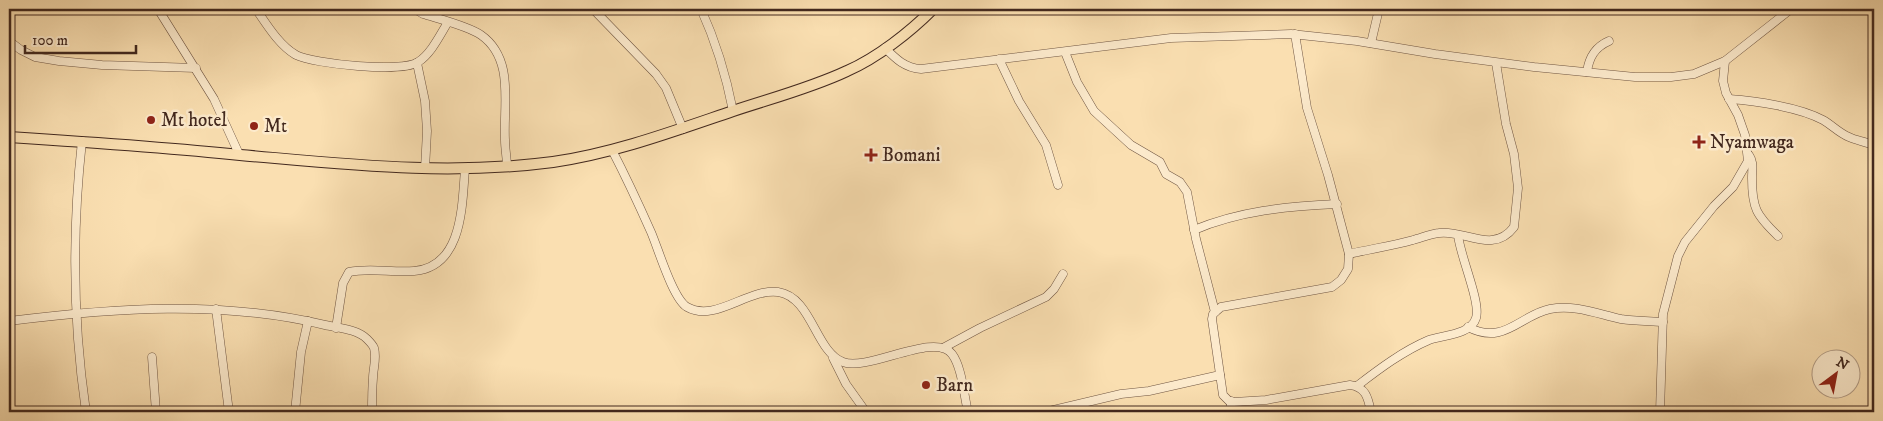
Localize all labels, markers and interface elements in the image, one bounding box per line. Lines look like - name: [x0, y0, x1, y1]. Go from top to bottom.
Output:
- scale bar: [25, 22, 136, 54]
- text: 100 m: [32, 31, 68, 50]
- place label: Mt hotel: [161, 109, 227, 132]
- marker: Mt hotel: [145, 114, 157, 126]
- place label: Mt: [264, 115, 287, 138]
- marker: Mt: [248, 120, 260, 132]
- place label: Nyamwaga: [1710, 131, 1794, 154]
- marker: Nyamwaga: [1692, 135, 1706, 149]
- place label: Bomani: [882, 144, 941, 167]
- marker: Bomani: [864, 148, 878, 162]
- north arrow: [1810, 348, 1860, 398]
- text: N: [1833, 353, 1852, 375]
- place label: Barn: [936, 374, 973, 397]
- marker: Barn: [920, 379, 932, 391]

